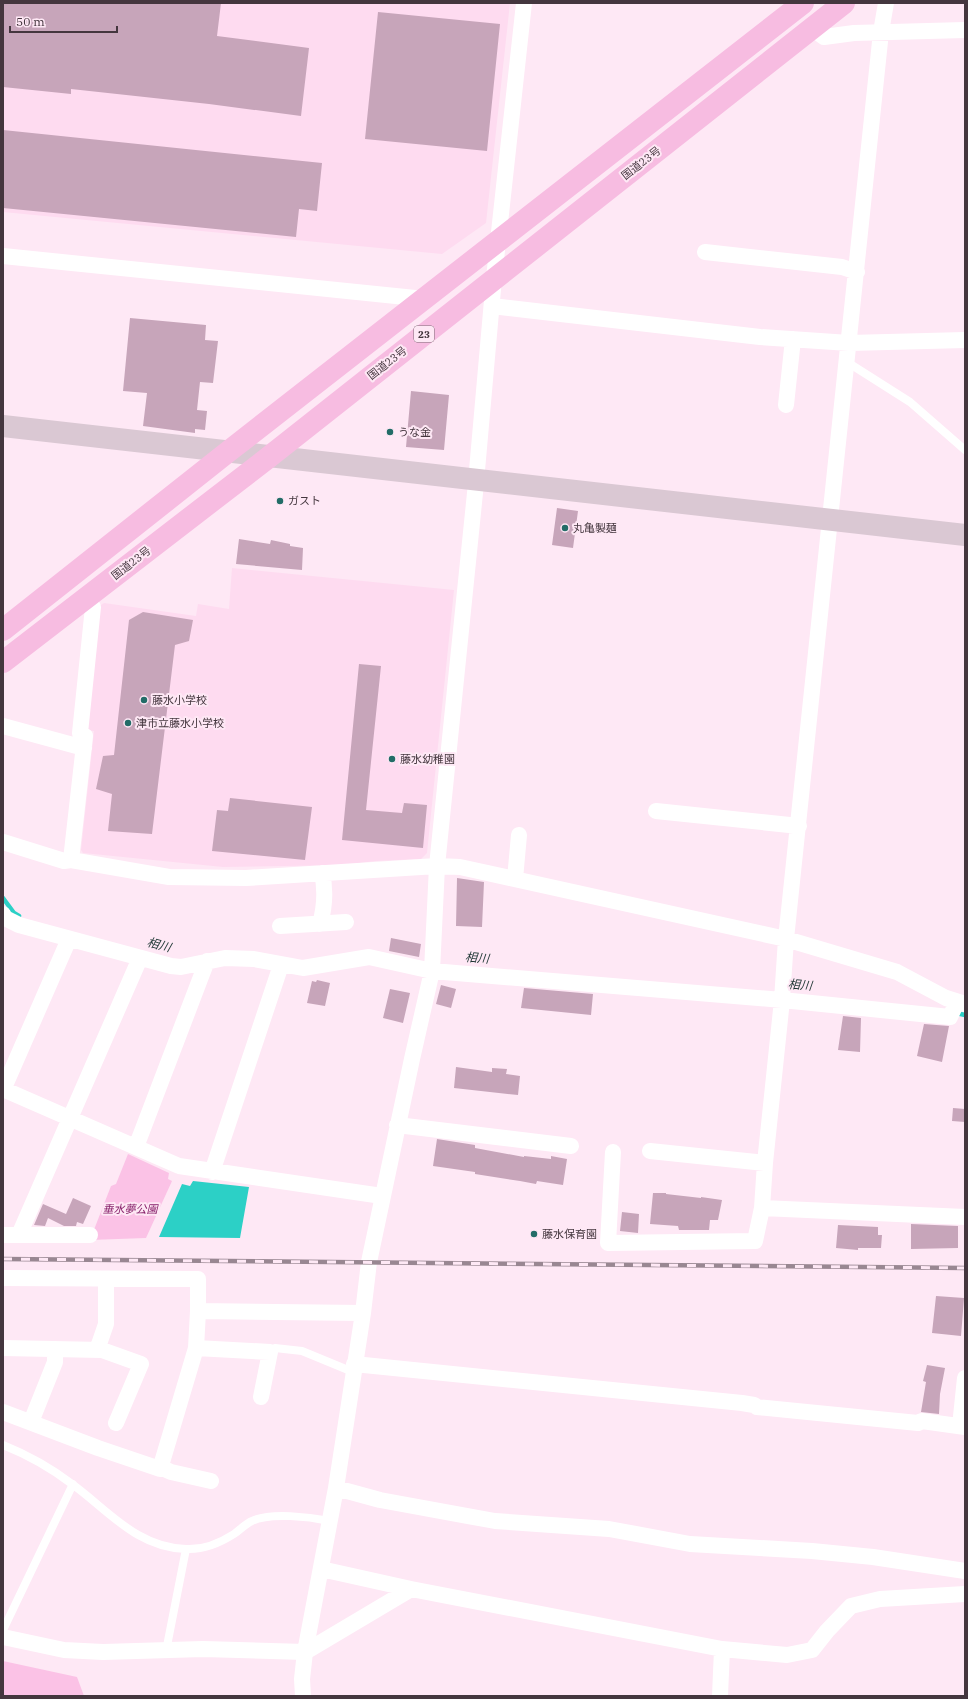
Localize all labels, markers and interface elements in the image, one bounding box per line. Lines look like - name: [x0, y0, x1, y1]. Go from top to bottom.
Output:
- scale bar: [10, 8, 117, 34]
- text: 50 m: [16, 14, 45, 29]
- street label: 国道23号: [618, 143, 664, 183]
- road number: 23: [414, 326, 434, 342]
- street label: 国道23号: [364, 343, 410, 383]
- place label: うな金: [398, 425, 431, 439]
- marker: うな金: [385, 427, 395, 437]
- place label: ガスト: [288, 494, 321, 508]
- marker: ガスト: [275, 496, 285, 506]
- place label: 丸亀製麺: [573, 521, 617, 535]
- marker: 丸亀製麺: [560, 523, 570, 533]
- street label: 国道23号: [108, 543, 154, 583]
- place label: 藤水小学校: [152, 693, 207, 707]
- marker: 藤水小学校: [139, 695, 149, 705]
- place label: 津市立藤水小学校: [136, 716, 224, 730]
- marker: 津市立藤水小学校: [123, 718, 133, 728]
- place label: 藤水幼稚園: [400, 752, 455, 766]
- marker: 藤水幼稚園: [387, 754, 397, 764]
- water label: 相川: [146, 934, 175, 955]
- water label: 相川: [464, 949, 492, 966]
- water label: 相川: [787, 976, 815, 993]
- park label: 垂水夢公園: [103, 1202, 159, 1216]
- place label: 藤水保育園: [542, 1227, 597, 1241]
- marker: 藤水保育園: [529, 1229, 539, 1239]

